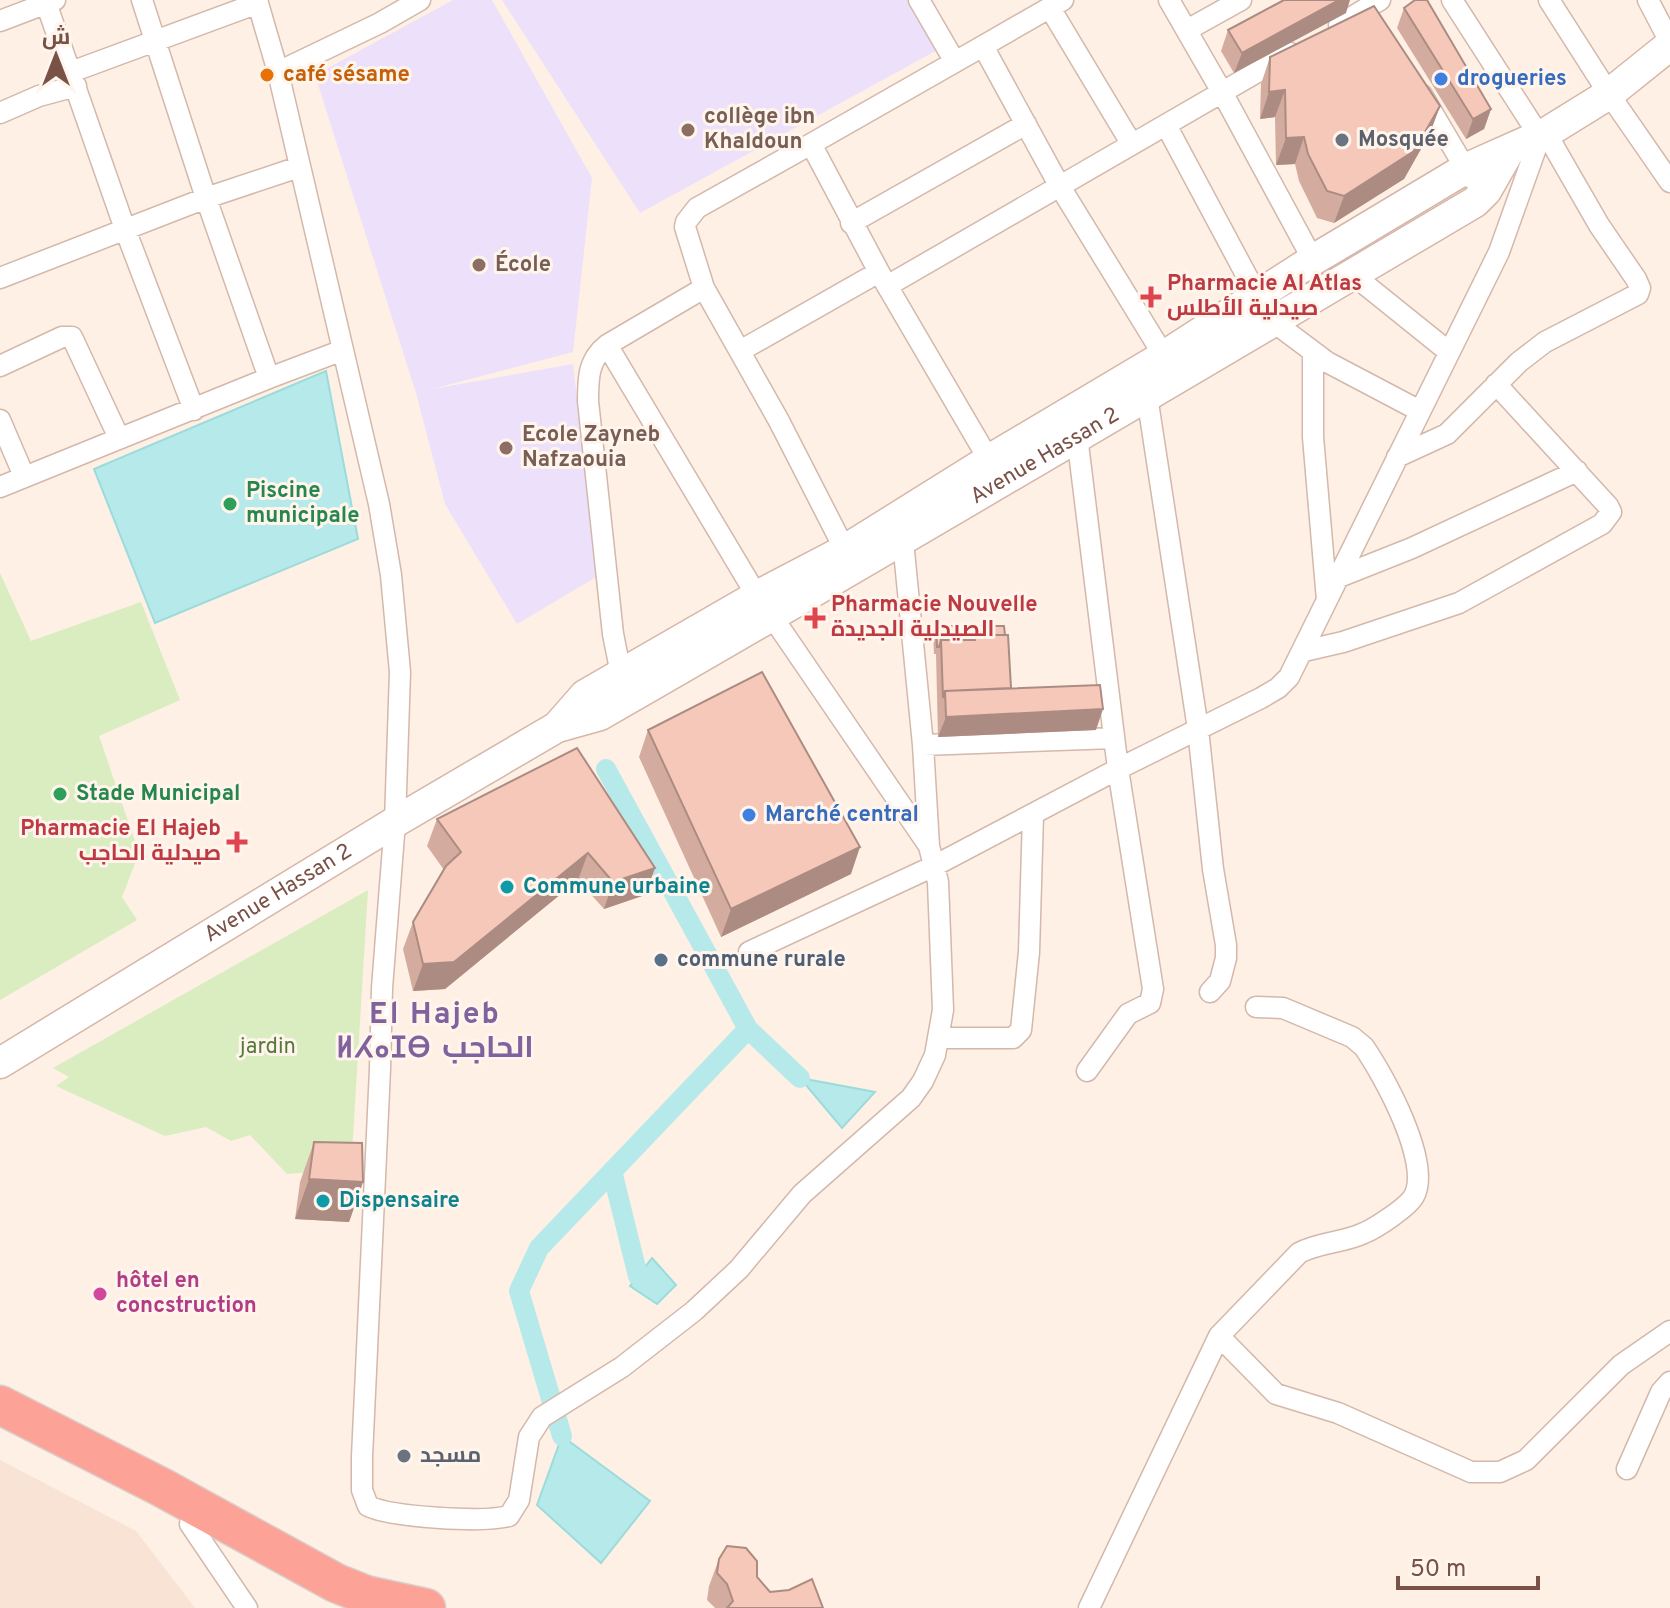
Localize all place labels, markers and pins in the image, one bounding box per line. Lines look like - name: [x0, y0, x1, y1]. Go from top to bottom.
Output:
- place label: café sésame: [283, 62, 410, 89]
- marker: café sésame: [258, 66, 276, 84]
- place label: drogueries: [1457, 66, 1567, 93]
- marker: drogueries: [1432, 70, 1450, 88]
- place label: collège ibn Khaldoun: [704, 104, 815, 156]
- marker: collège ibn Khaldoun: [679, 121, 697, 139]
- place label: Mosquée: [1358, 127, 1449, 154]
- marker: Mosquée: [1333, 131, 1351, 149]
- place label: École: [495, 250, 551, 279]
- marker: École: [470, 256, 488, 274]
- place label: Pharmacie Al Atlas صيدلية الأطلس: [1167, 271, 1362, 323]
- marker: Pharmacie Al Atlas صيدلية الأطلس: [1142, 288, 1160, 306]
- place label: Ecole Zayneb Nafzaouia: [522, 422, 660, 474]
- marker: Ecole Zayneb Nafzaouia: [497, 439, 515, 457]
- place label: Piscine municipale: [246, 478, 359, 530]
- marker: Piscine municipale: [221, 495, 239, 513]
- place label: Pharmacie Nouvelle الصيدلية الجديدة: [831, 592, 1038, 644]
- marker: Pharmacie Nouvelle الصيدلية الجديدة: [806, 609, 824, 627]
- place label: Stade Municipal: [76, 781, 240, 808]
- marker: Stade Municipal: [51, 785, 69, 803]
- place label: Marché central: [765, 802, 919, 829]
- marker: Marché central: [740, 806, 758, 824]
- place label: Pharmacie El Hajeb صيدلية الحاجب: [20, 816, 221, 868]
- marker: Pharmacie El Hajeb صيدلية الحاجب: [228, 833, 246, 851]
- place label: Commune urbaine: [523, 874, 711, 901]
- marker: Commune urbaine: [498, 878, 516, 896]
- place label: commune rurale: [677, 947, 846, 974]
- marker: commune rurale: [652, 951, 670, 969]
- place label: Dispensaire: [339, 1188, 460, 1215]
- marker: Dispensaire: [314, 1192, 332, 1210]
- place label: hôtel en concstruction: [116, 1268, 257, 1320]
- marker: hôtel en concstruction: [91, 1285, 109, 1303]
- place label: مسجد: [420, 1443, 481, 1470]
- marker: مسجد: [395, 1447, 413, 1465]

